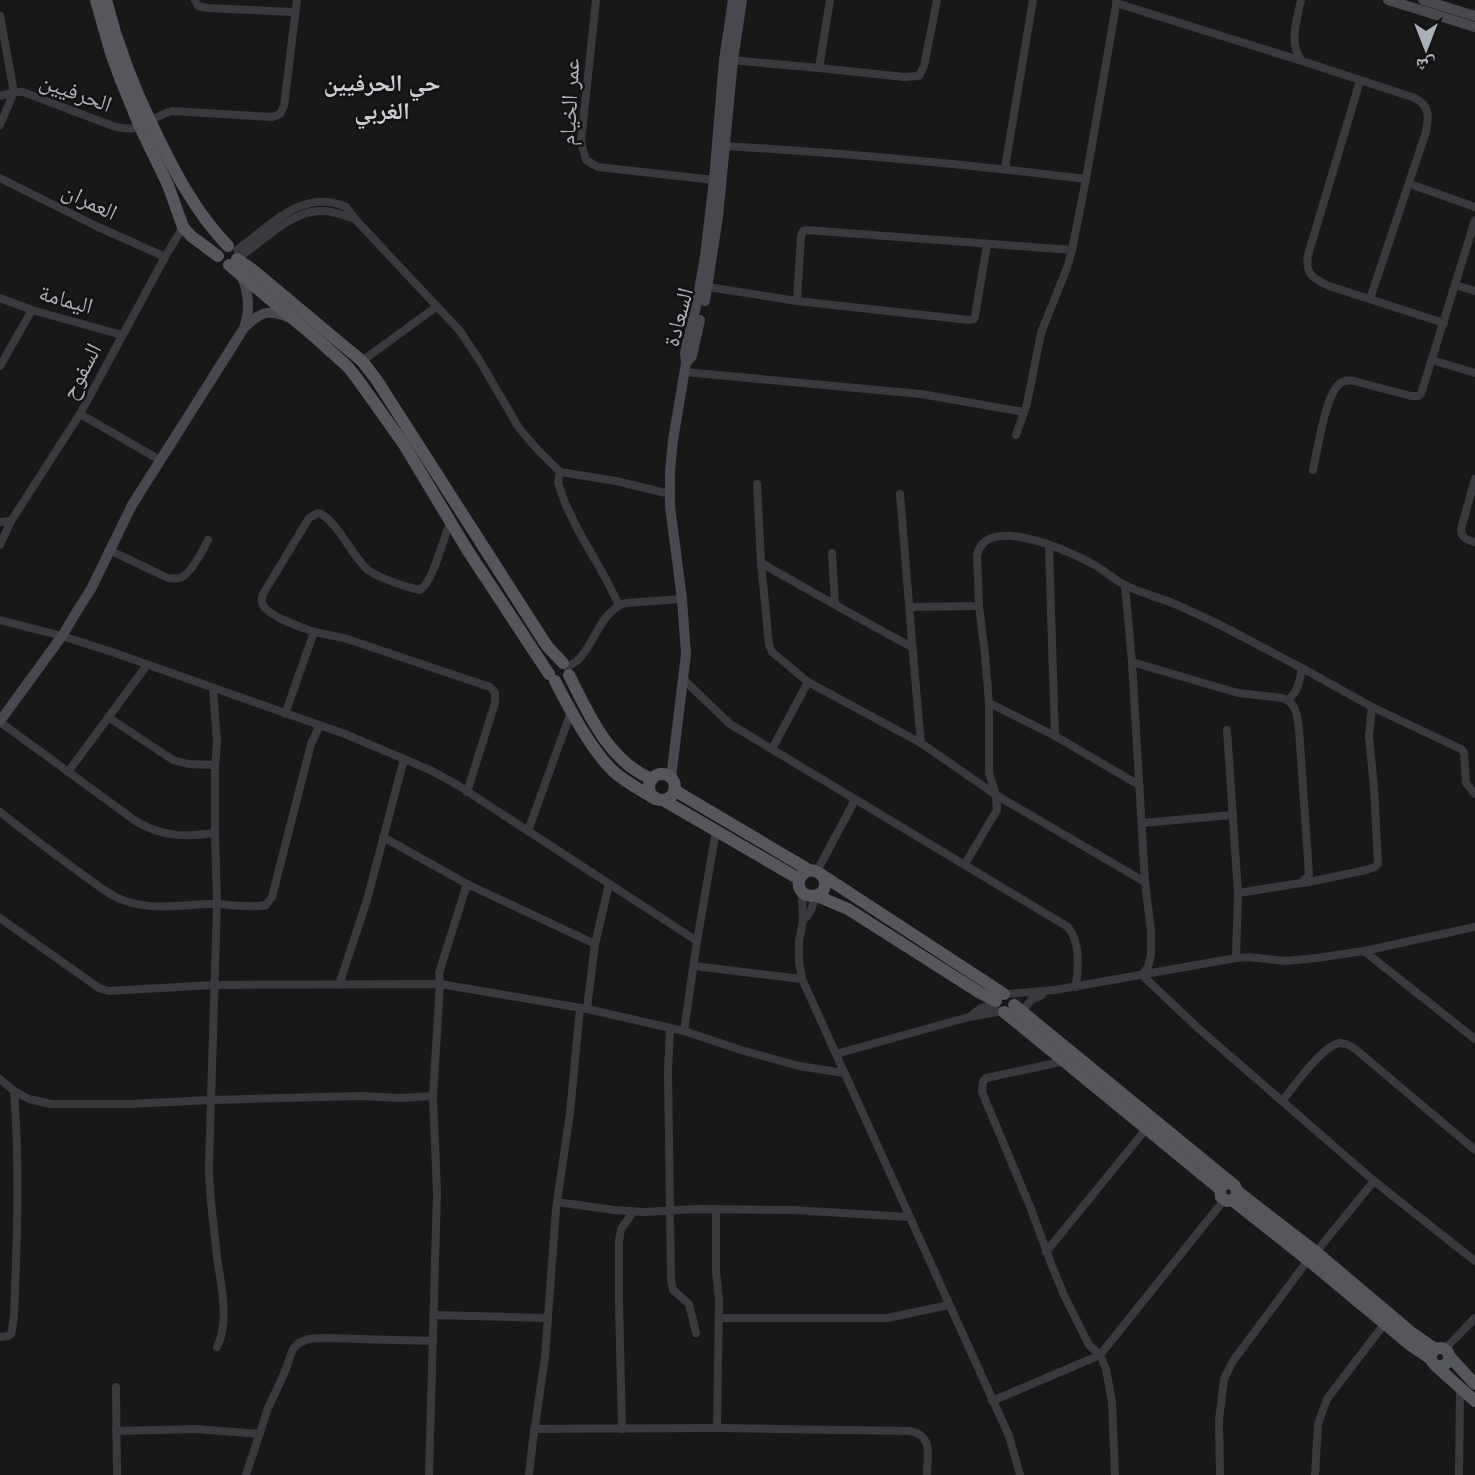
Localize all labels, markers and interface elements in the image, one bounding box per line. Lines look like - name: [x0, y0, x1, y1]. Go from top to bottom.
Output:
- north arrow: [1391, 14, 1461, 84]
- text: ش: [1416, 54, 1436, 77]
- street label: عمر الخيام: [553, 57, 587, 146]
- street label: الحرفيين: [36, 66, 116, 118]
- district label: حي الحرفيين الغربي: [323, 68, 441, 130]
- street label: العمران: [58, 176, 122, 226]
- street label: اليمامة: [36, 278, 96, 319]
- street label: السعادة: [657, 284, 698, 349]
- street label: السفوح: [55, 338, 108, 404]

